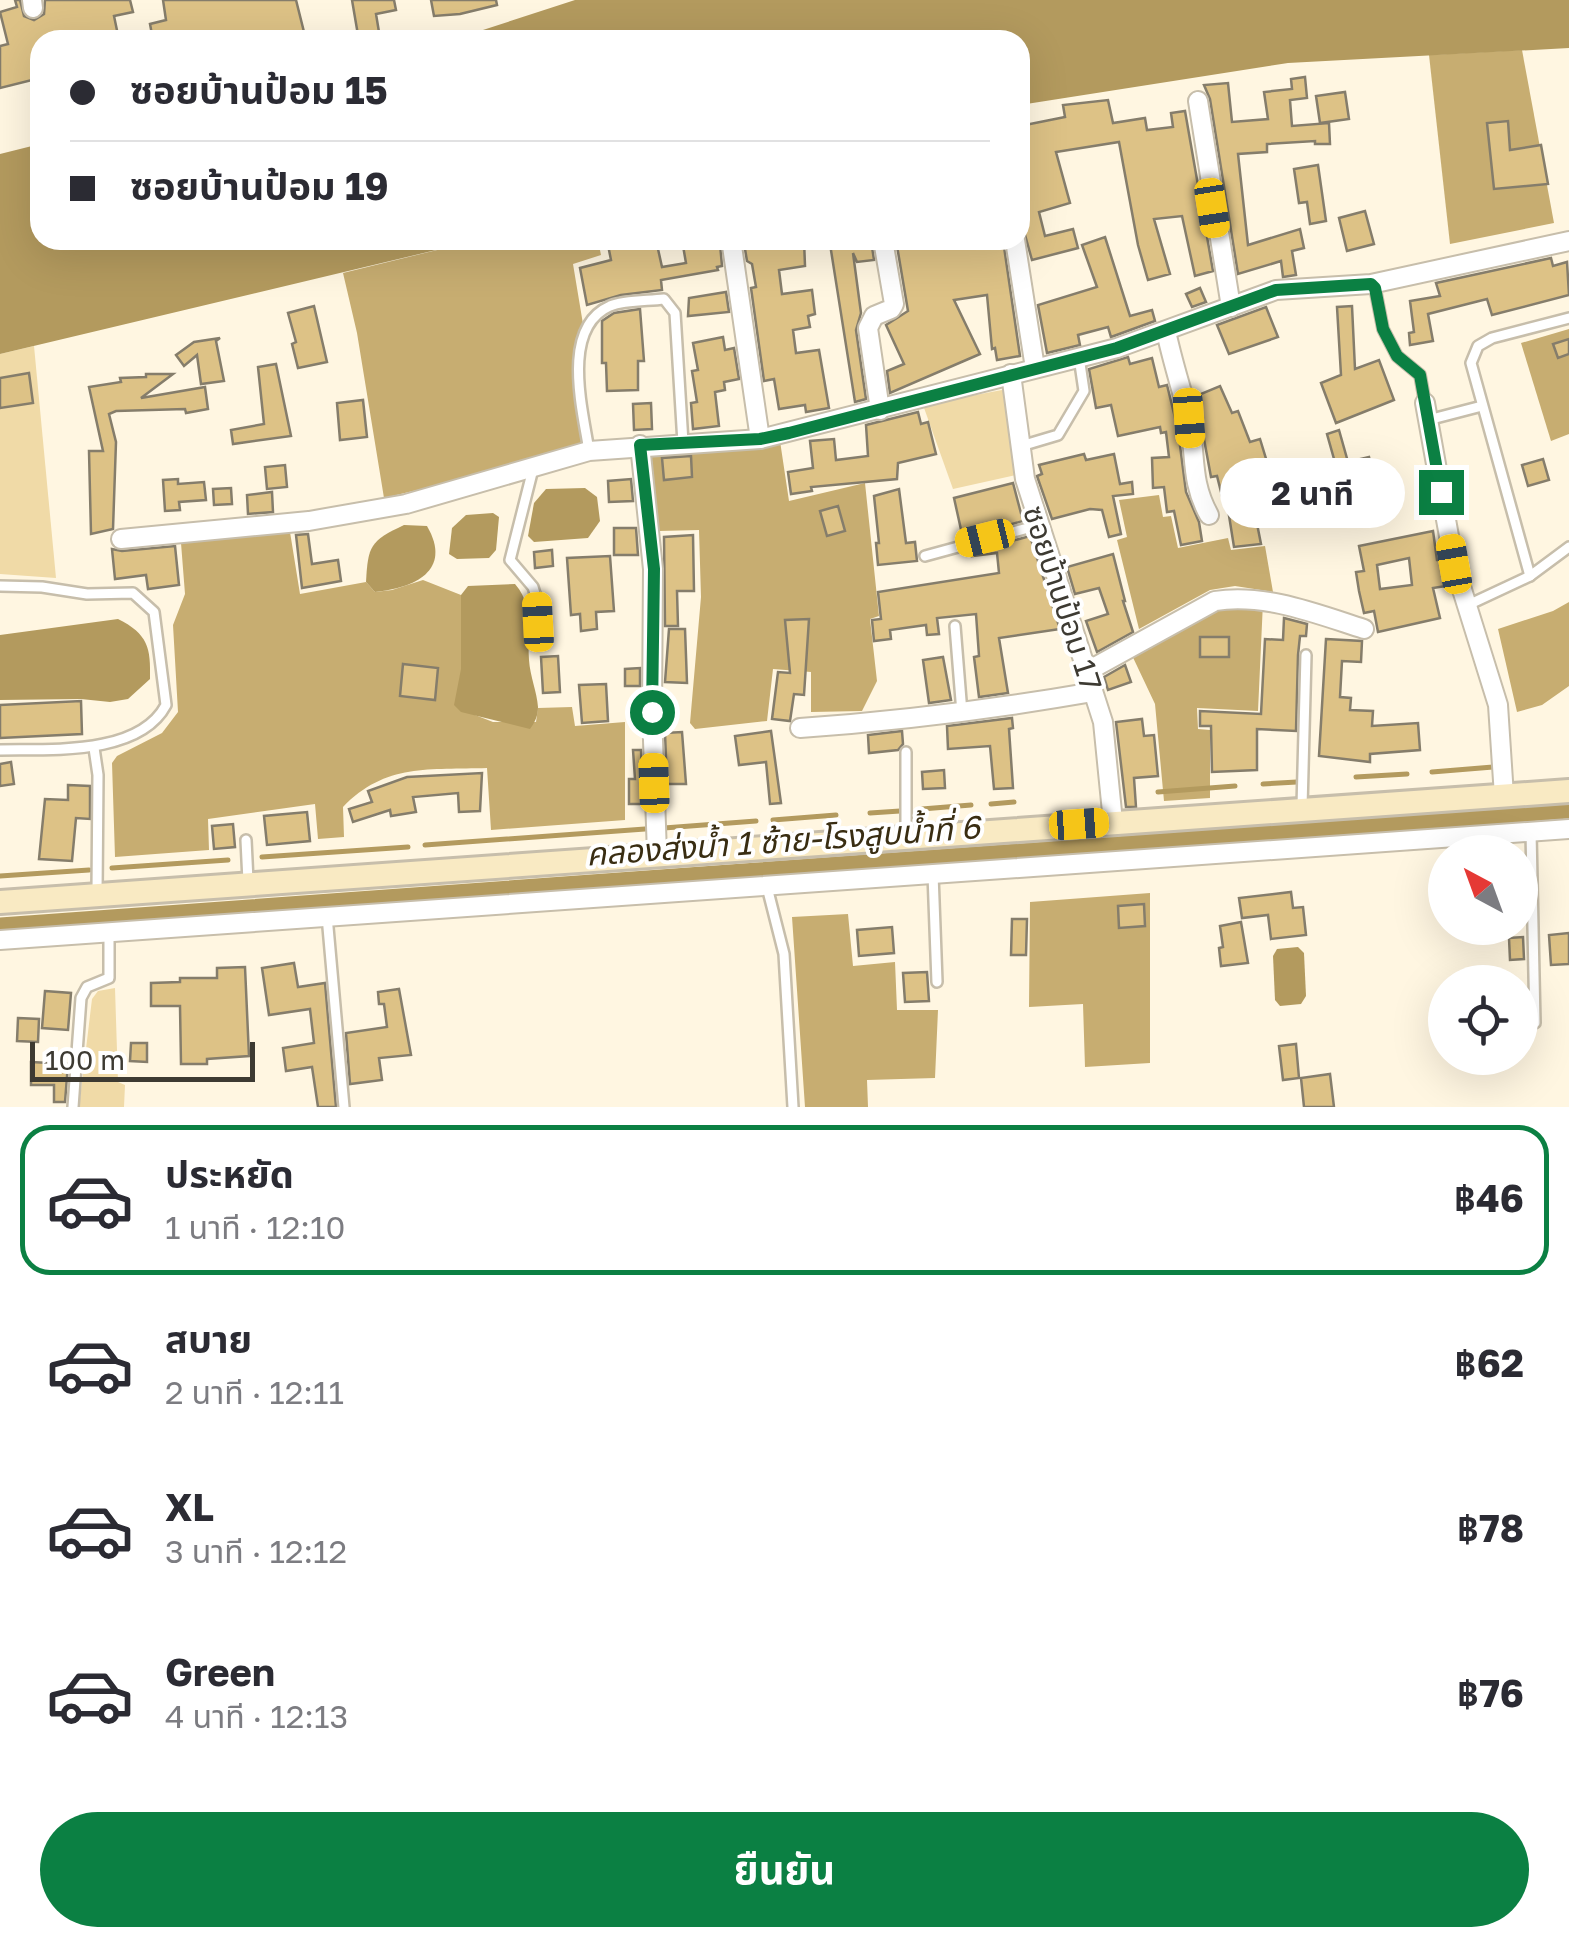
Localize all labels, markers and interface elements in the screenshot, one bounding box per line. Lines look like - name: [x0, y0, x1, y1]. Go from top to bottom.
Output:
- text: ซอยบ้านป้อม 15: [130, 67, 388, 112]
- text: ซอยบ้านป้อม 19: [130, 163, 389, 208]
- car: [1192, 176, 1232, 240]
- car: [1172, 387, 1206, 449]
- callout: 2 นาที: [1221, 457, 1406, 527]
- route end: [1419, 470, 1464, 515]
- text: 2 นาที: [1271, 474, 1354, 512]
- street label: ซอยบ้านป้อม 17: [1016, 501, 1110, 695]
- car: [952, 516, 1018, 560]
- car: [1434, 532, 1474, 596]
- car: [521, 591, 555, 653]
- route start: [630, 690, 675, 735]
- car: [638, 752, 670, 814]
- water label: คลองส่งน้ำ 1 ซ้าย-โรงสูบน้ำที่ 6: [585, 805, 984, 875]
- car: [1048, 807, 1110, 841]
- north arrow: [1428, 835, 1538, 945]
- map controls: [1428, 835, 1538, 1075]
- button: locate: [1428, 965, 1538, 1075]
- scale bar: [30, 1037, 255, 1082]
- text: 100 m: [45, 1043, 125, 1076]
- text: ประหยัด: [165, 1151, 294, 1196]
- icon: car: [45, 1155, 135, 1245]
- text: ฿46: [1454, 1175, 1524, 1220]
- text: 1 นาที · 12:10: [165, 1208, 345, 1246]
- text: สบาย: [165, 1316, 252, 1361]
- icon: car: [45, 1320, 135, 1410]
- text: ฿62: [1455, 1340, 1524, 1385]
- text: 2 นาที · 12:11: [165, 1373, 344, 1411]
- text: XL: [165, 1484, 214, 1529]
- icon: car: [45, 1485, 135, 1575]
- text: ฿78: [1457, 1505, 1524, 1550]
- text: 3 นาที · 12:12: [165, 1532, 347, 1570]
- text: Green: [165, 1649, 275, 1694]
- icon: car: [45, 1650, 135, 1740]
- text: ฿76: [1457, 1670, 1524, 1715]
- text: 4 นาที · 12:13: [165, 1697, 348, 1735]
- button: ยืนยัน: [40, 1812, 1529, 1927]

